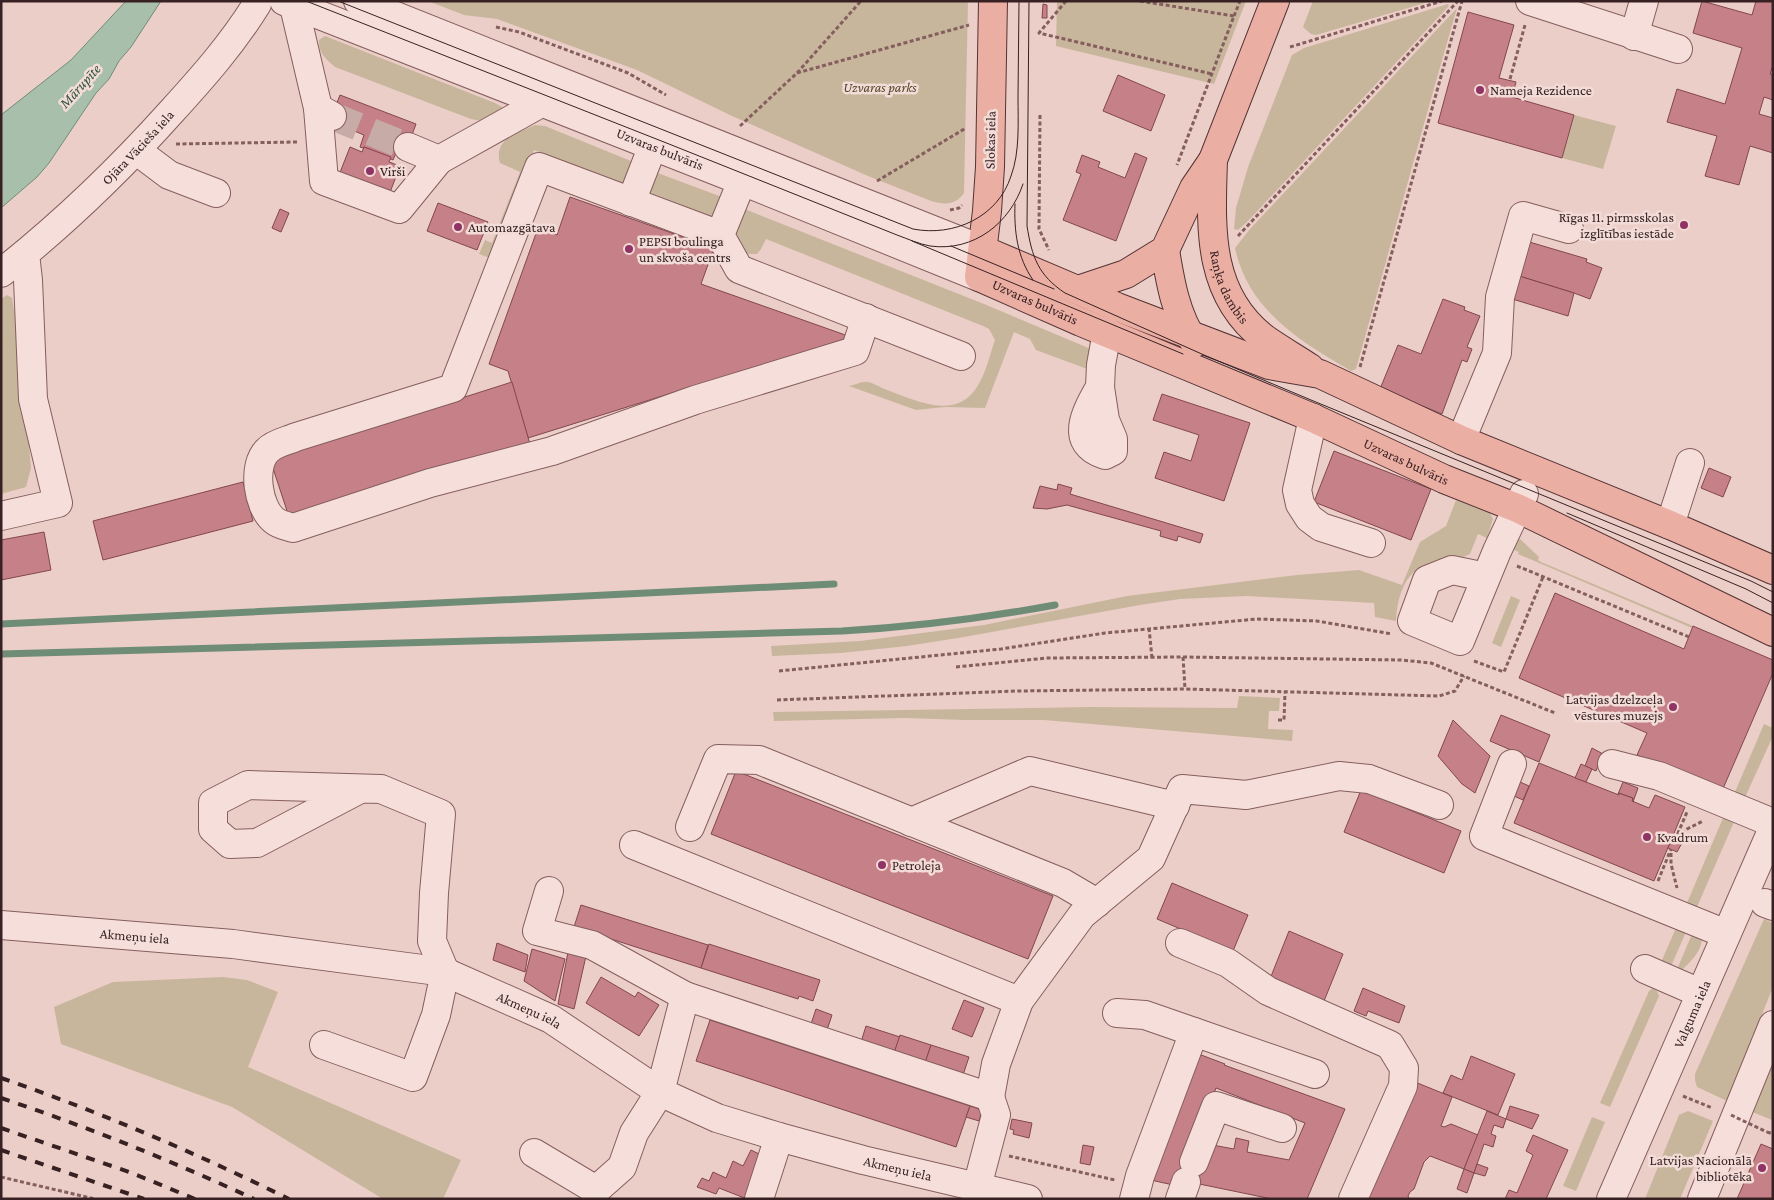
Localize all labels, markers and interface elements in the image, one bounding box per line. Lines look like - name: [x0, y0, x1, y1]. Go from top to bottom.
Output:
- water label: Mārupīte: [55, 61, 105, 113]
- park label: Uzvaras parks: [843, 79, 917, 95]
- place label: Nameja Rezidence: [1490, 82, 1592, 99]
- marker: Nameja Rezidence: [1474, 84, 1486, 96]
- street label: Ojāra Vācieša iela: [98, 106, 177, 188]
- street label: Slokas iela: [981, 110, 999, 169]
- street label: Uzvaras bulvāris: [614, 124, 706, 173]
- place label: Virši: [380, 163, 406, 179]
- marker: Virši: [364, 165, 376, 177]
- place label: Rīgas 11. pirmsskolas izglītības iestāde: [1559, 209, 1674, 241]
- place label: Automazgātava: [468, 219, 556, 235]
- marker: Rīgas 11. pirmsskolas izglītības iestāde: [1678, 219, 1690, 231]
- marker: Automazgātava: [452, 221, 464, 233]
- place label: PEPSI boulinga un skvoša centrs: [639, 233, 731, 265]
- marker: PEPSI boulinga un skvoša centrs: [623, 243, 635, 255]
- street label: Raņķa dambis: [1207, 249, 1252, 327]
- street label: Uzvaras bulvāris: [990, 276, 1081, 328]
- street label: Uzvaras bulvāris: [1361, 435, 1451, 488]
- place label: Latvijas dzelzceļa vēstures muzejs: [1566, 691, 1664, 724]
- marker: Latvijas dzelzceļa vēstures muzejs: [1667, 701, 1679, 713]
- place label: Kvadrum: [1657, 829, 1708, 845]
- marker: Kvadrum: [1641, 831, 1653, 843]
- place label: Petroleja: [892, 857, 941, 874]
- marker: Petroleja: [876, 859, 888, 871]
- street label: Akmeņu iela: [99, 925, 170, 947]
- street label: Valguma iela: [1670, 977, 1714, 1050]
- street label: Akmeņu iela: [494, 988, 565, 1032]
- street label: Akmeņu iela: [862, 1152, 934, 1184]
- place label: Latvijas Nacionālā bibliotēka: [1650, 1152, 1753, 1184]
- marker: Latvijas Nacionālā bibliotēka: [1756, 1162, 1768, 1174]

